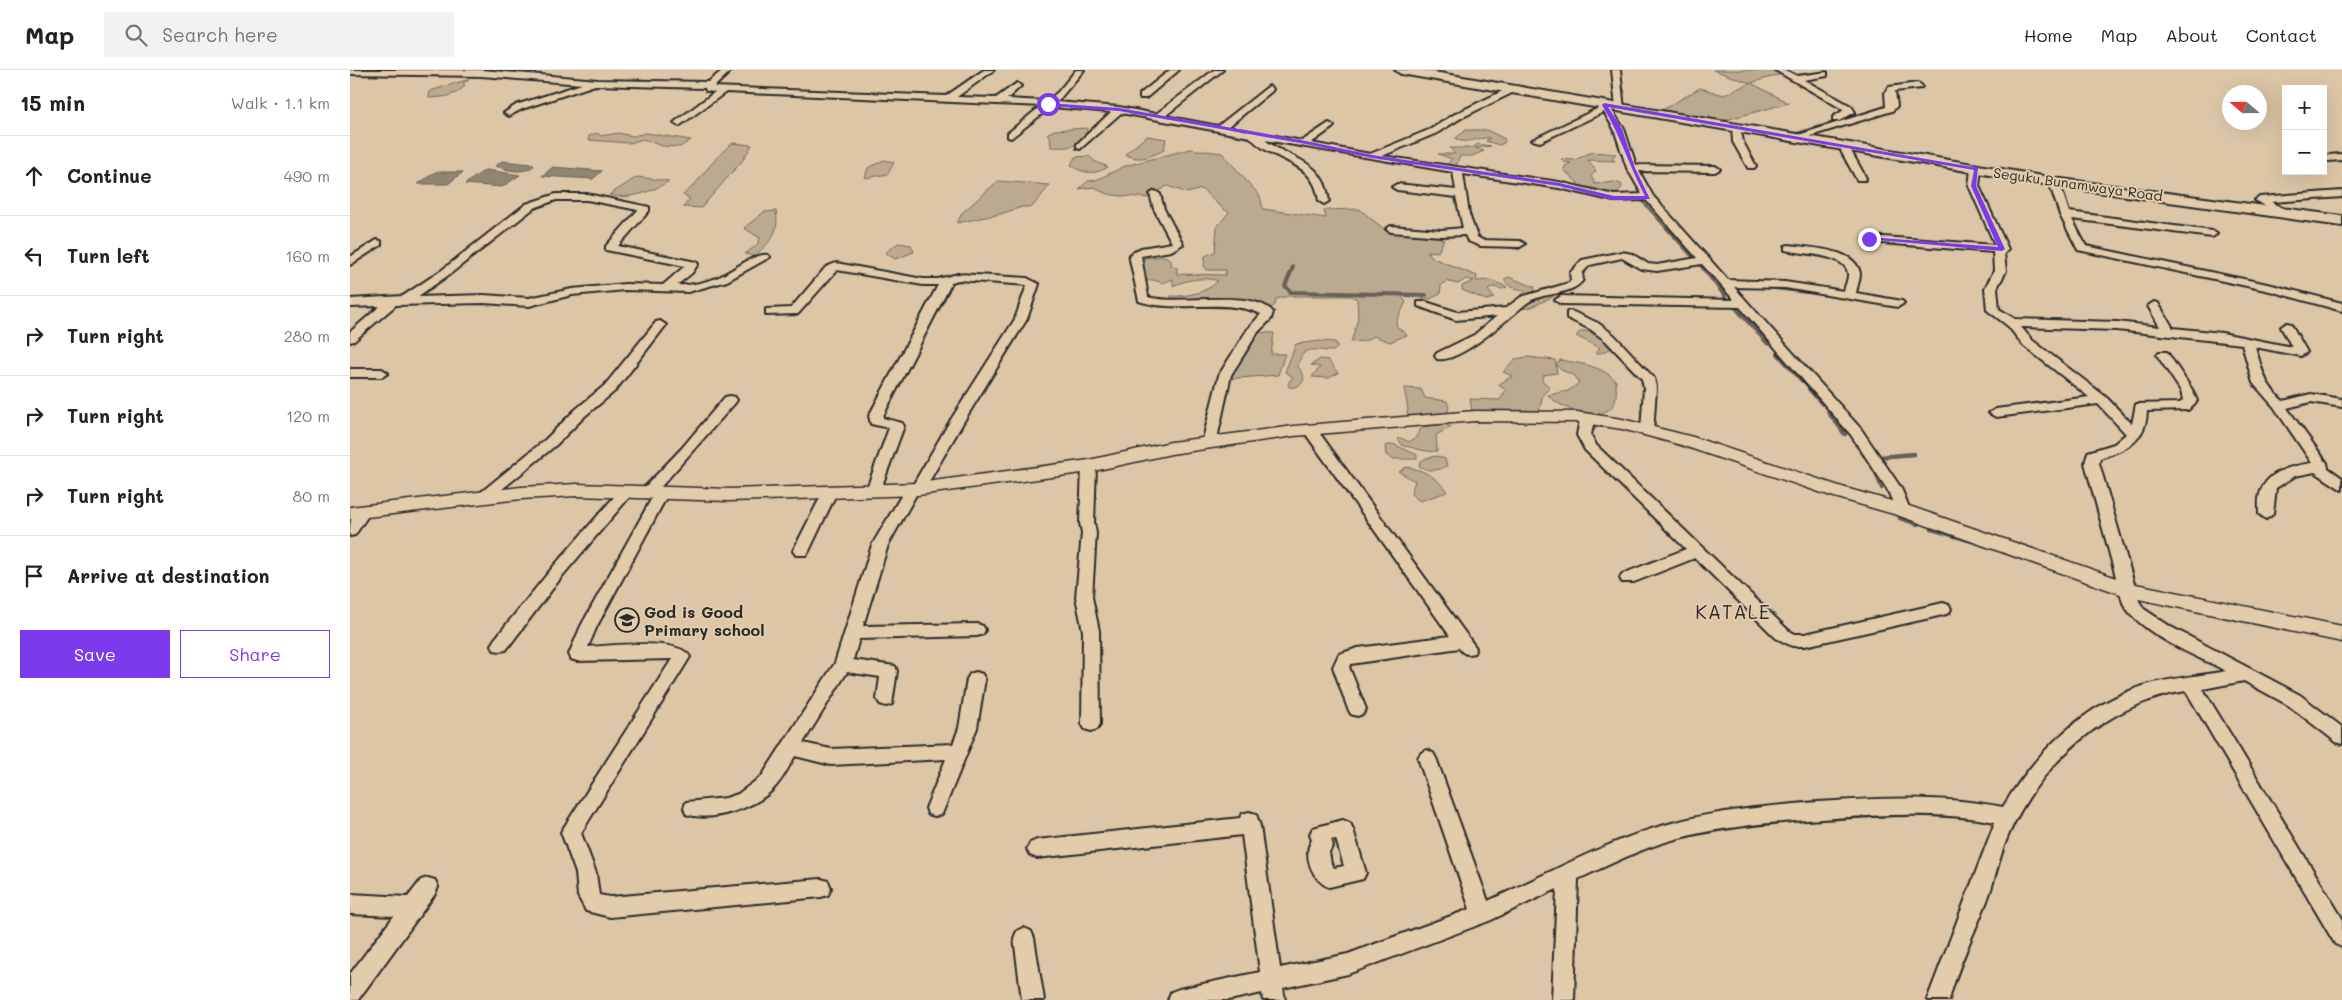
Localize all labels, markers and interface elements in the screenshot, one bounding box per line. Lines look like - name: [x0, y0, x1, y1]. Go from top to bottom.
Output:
- search box: [104, 12, 454, 57]
- text: Map: [25, 19, 74, 50]
- icon: search: [122, 21, 150, 49]
- text: Search here: [162, 22, 278, 47]
- text: Home: [2024, 23, 2073, 47]
- text: Map: [2101, 23, 2137, 47]
- text: About: [2165, 23, 2218, 47]
- text: Contact: [2246, 23, 2317, 47]
- north arrow: [2222, 85, 2267, 130]
- map controls: [2282, 85, 2327, 175]
- button: +: [2282, 85, 2327, 130]
- text: 15 min: [20, 89, 85, 116]
- text: Walk · 1.1 km: [231, 92, 330, 113]
- route start: [1037, 93, 1060, 116]
- button: −: [2282, 130, 2327, 175]
- icon: ahead: [20, 162, 48, 190]
- text: Continue: [67, 163, 152, 188]
- street label: Seguku Bunamwaya Road: [1992, 163, 2164, 205]
- text: 490 m: [283, 165, 330, 186]
- route end: [1858, 228, 1881, 251]
- icon: left: [20, 242, 48, 270]
- text: Turn left: [67, 243, 150, 268]
- text: 160 m: [285, 245, 330, 266]
- icon: right: [20, 322, 48, 350]
- text: Turn right: [67, 323, 164, 348]
- text: 280 m: [284, 325, 330, 346]
- icon: right: [20, 402, 48, 430]
- text: Turn right: [67, 403, 164, 428]
- text: 120 m: [286, 405, 330, 426]
- icon: right: [20, 482, 48, 510]
- text: Turn right: [67, 483, 164, 508]
- text: 80 m: [293, 485, 330, 506]
- icon: arrive: [20, 562, 48, 590]
- text: Arrive at destination: [67, 563, 270, 588]
- district label: KATALE: [1695, 599, 1771, 624]
- place label: God is Good Primary school: [644, 601, 765, 640]
- school or university icon: God is Good Primary school: [614, 607, 640, 633]
- button: Save: [20, 630, 170, 678]
- button: Share: [180, 630, 330, 678]

